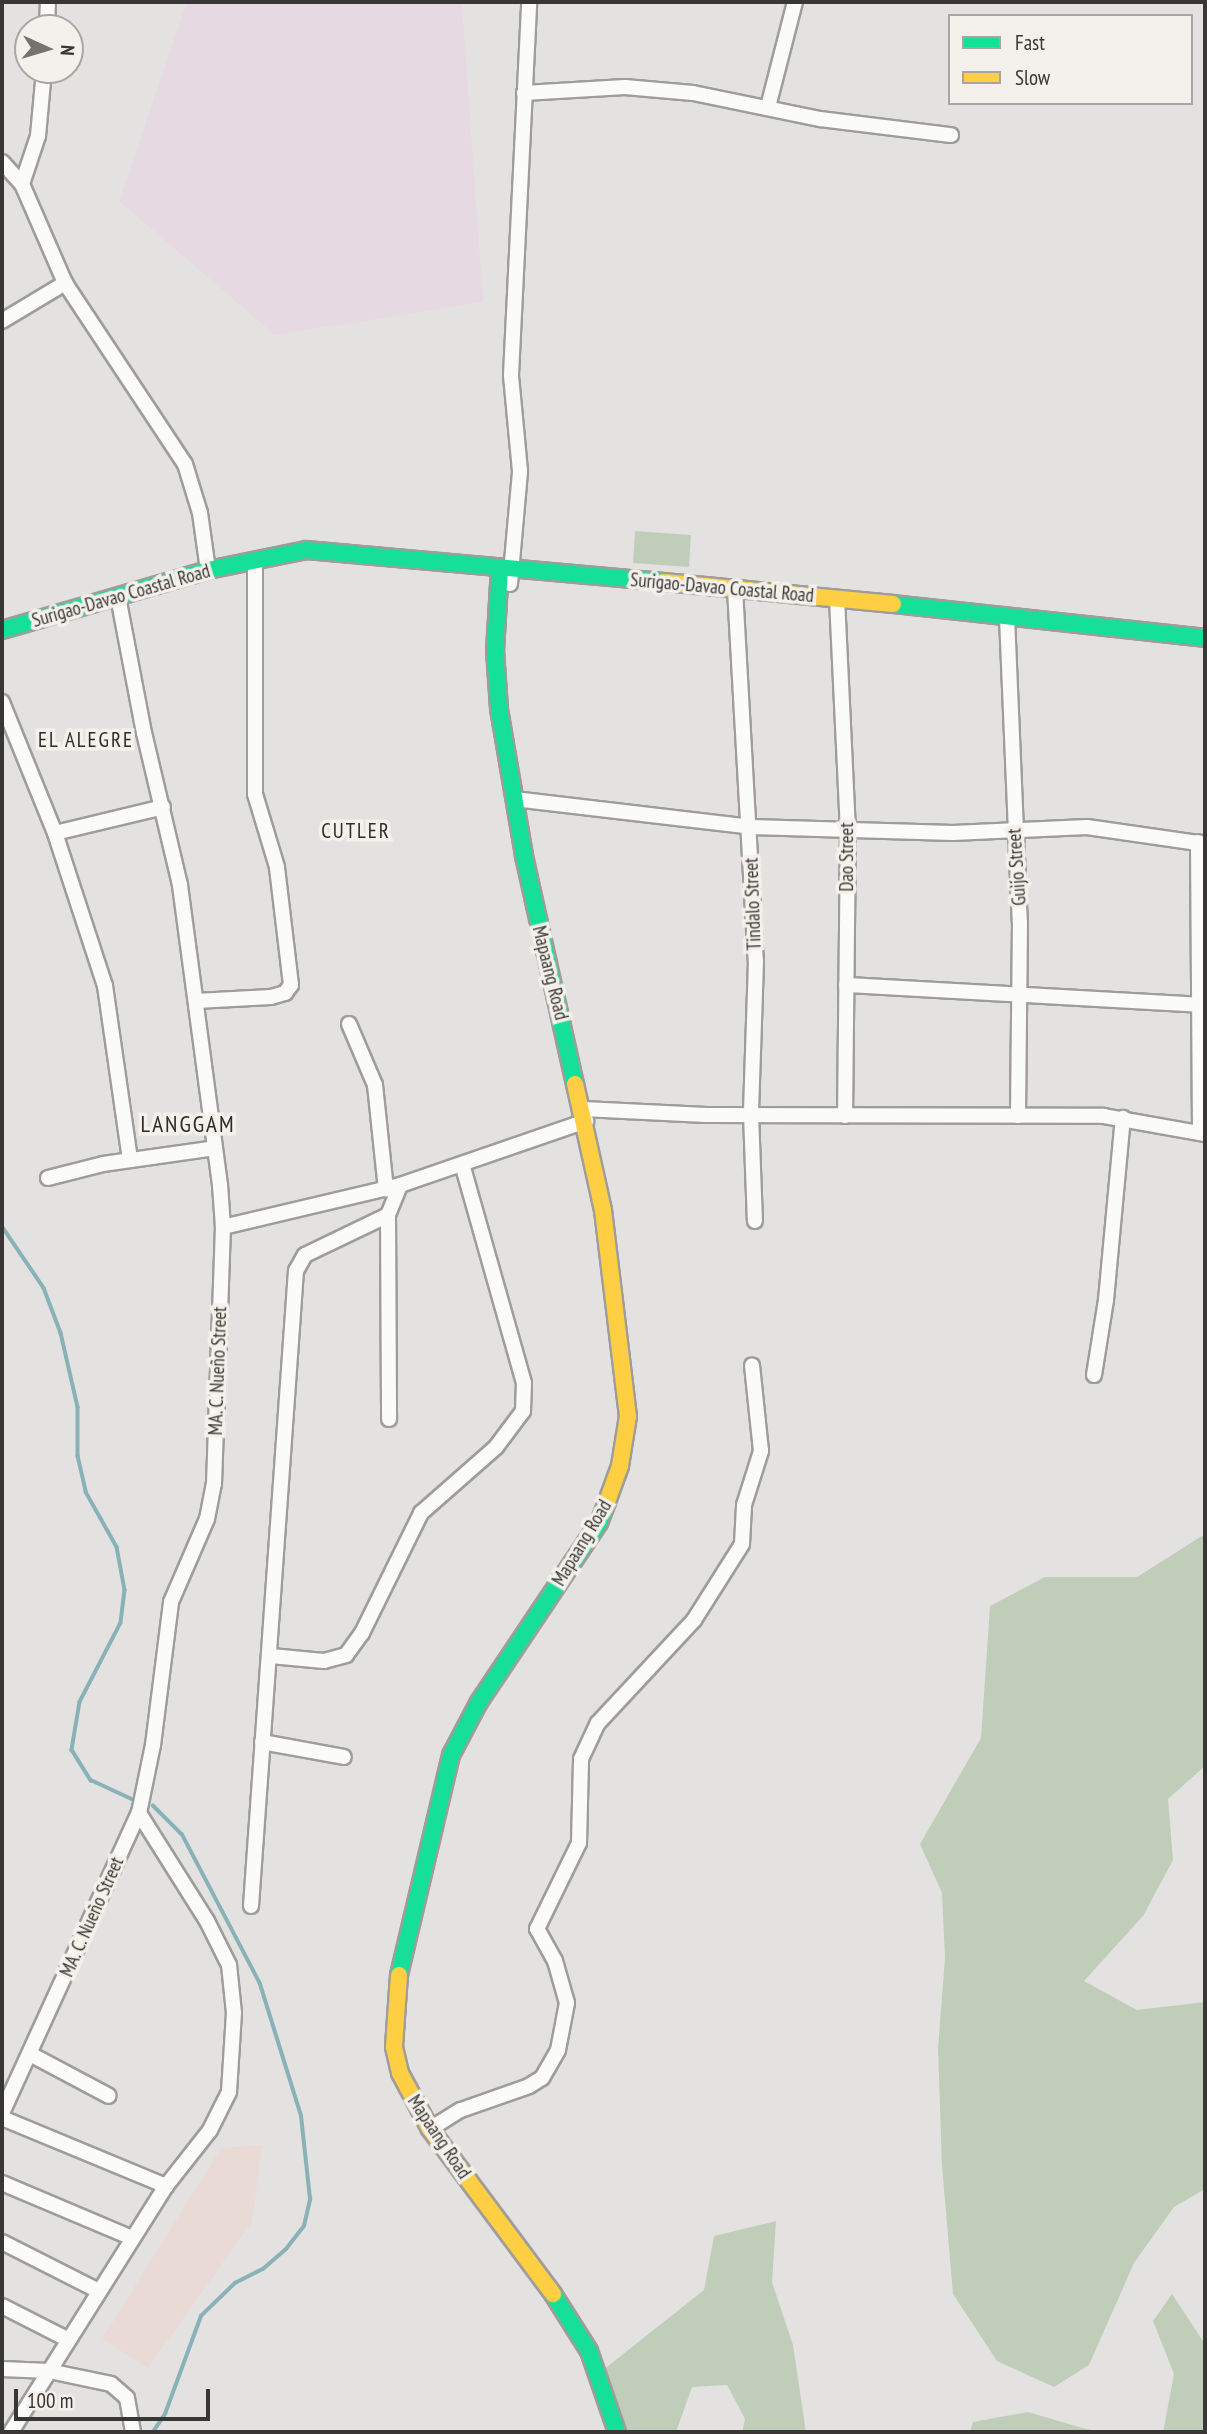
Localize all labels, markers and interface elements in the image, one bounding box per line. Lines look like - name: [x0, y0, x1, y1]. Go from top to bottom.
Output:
- north arrow: [14, 14, 84, 84]
- legend: [948, 14, 1193, 105]
- text: Fast: [1015, 29, 1045, 56]
- text: N: [56, 44, 80, 56]
- text: Slow: [1015, 64, 1050, 91]
- street label: Surigao-Davao Coastal Road: [29, 560, 213, 632]
- street label: Surigao-Davao Coastal Road: [629, 569, 815, 607]
- district label: EL ALEGRE: [38, 727, 134, 753]
- district label: CUTLER: [322, 818, 390, 844]
- street label: Dao Street: [836, 822, 858, 892]
- street label: Guijo Street: [1003, 828, 1031, 906]
- street label: Tindalo Street: [740, 857, 766, 951]
- street label: Mapaang Road: [527, 924, 573, 1022]
- district label: LANGGAM: [141, 1110, 235, 1138]
- street label: MA. C. Nueño Street: [204, 1305, 232, 1437]
- street label: Mapaang Road: [547, 1496, 617, 1590]
- street label: MA. C. Nueño Street: [55, 1852, 129, 1982]
- street label: Mapaang Road: [403, 2091, 475, 2183]
- scale bar: [18, 2374, 214, 2418]
- text: 100 m: [27, 2387, 73, 2414]

